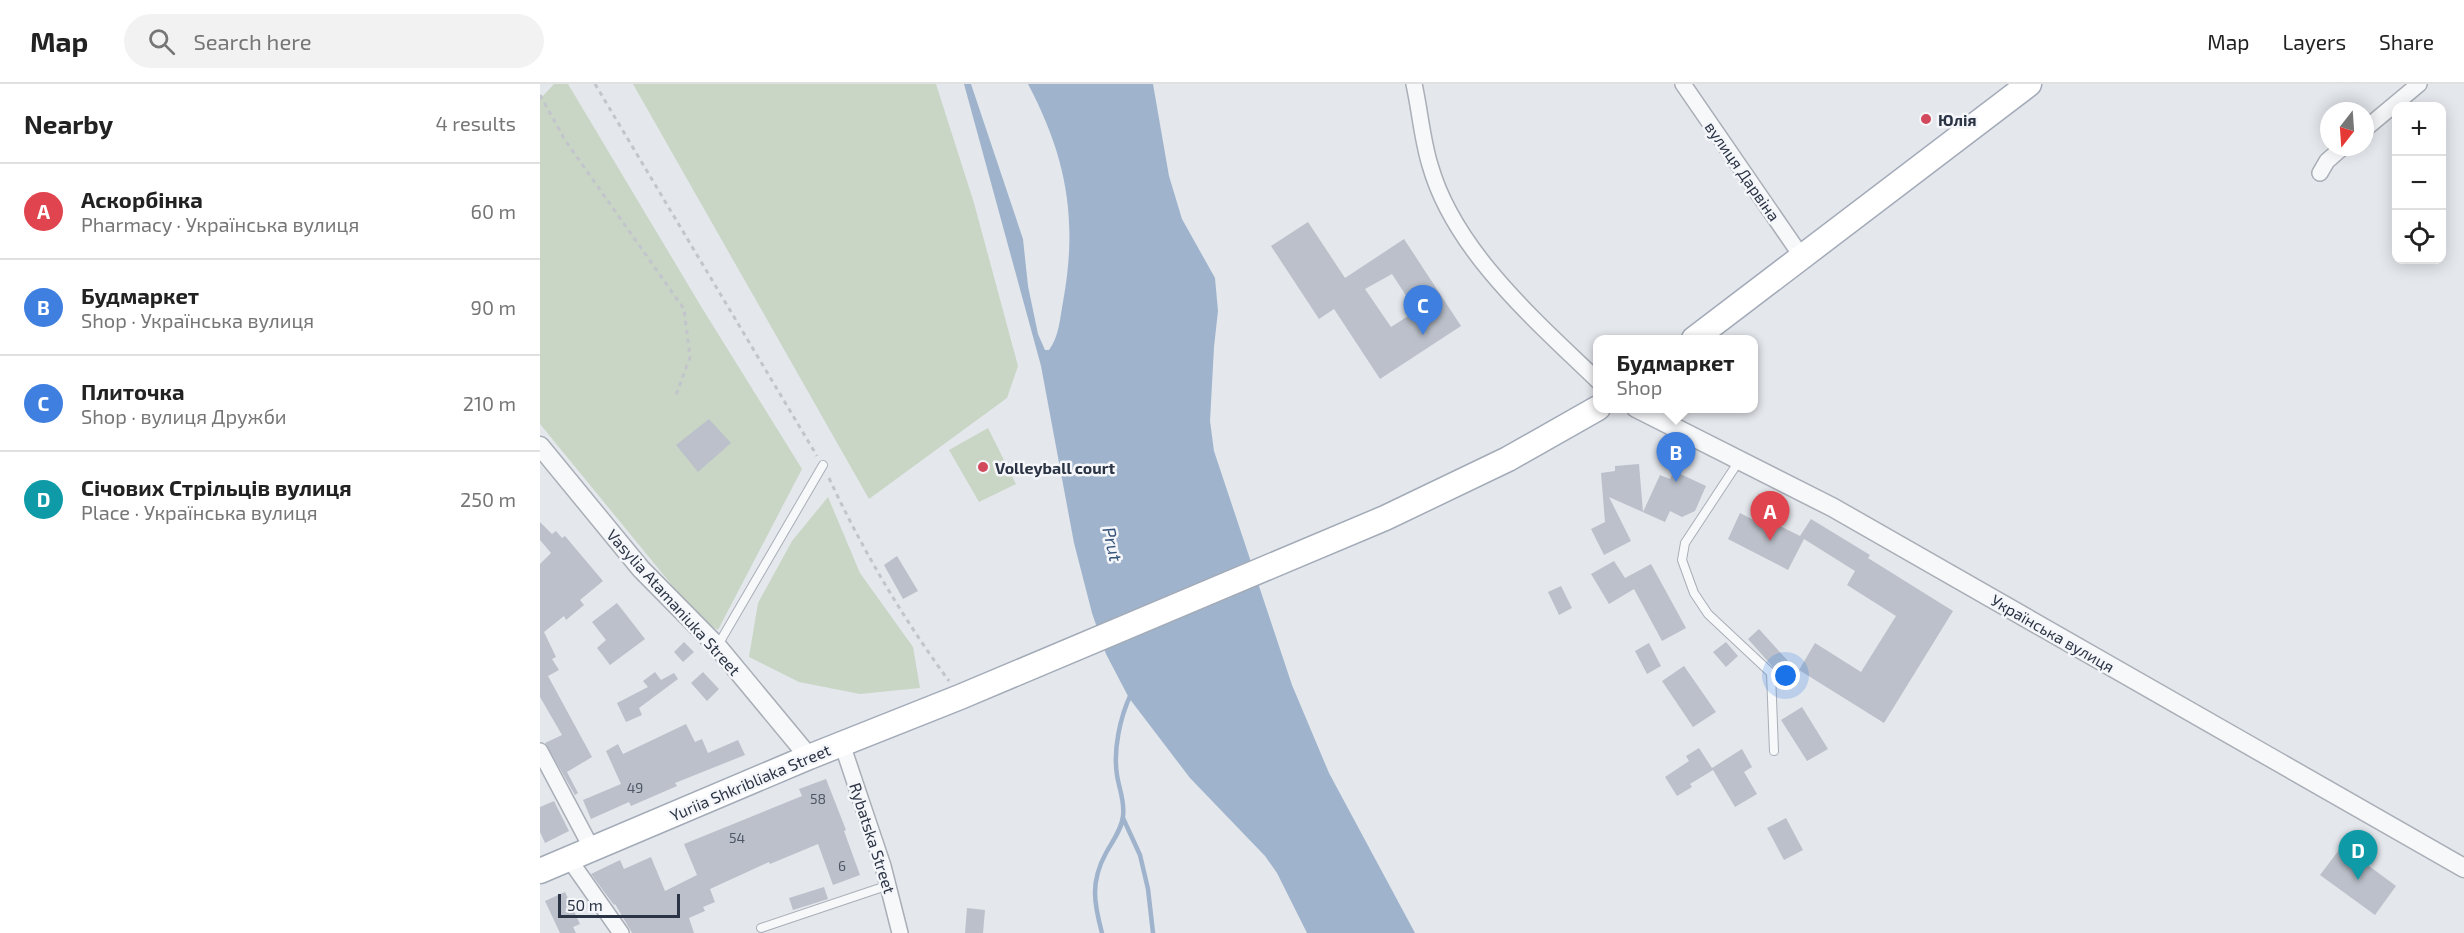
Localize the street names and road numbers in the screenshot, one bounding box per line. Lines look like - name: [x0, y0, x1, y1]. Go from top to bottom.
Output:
- street label: вулиця Дарвіна: [1701, 118, 1784, 225]
- street label: Vasylia Atamaniuka Street: [603, 525, 745, 679]
- street label: Українська вулиця: [1988, 590, 2118, 677]
- street label: Yuriia Shkribliaka Street: [667, 740, 833, 824]
- street label: Rybatska Street: [846, 780, 900, 896]

